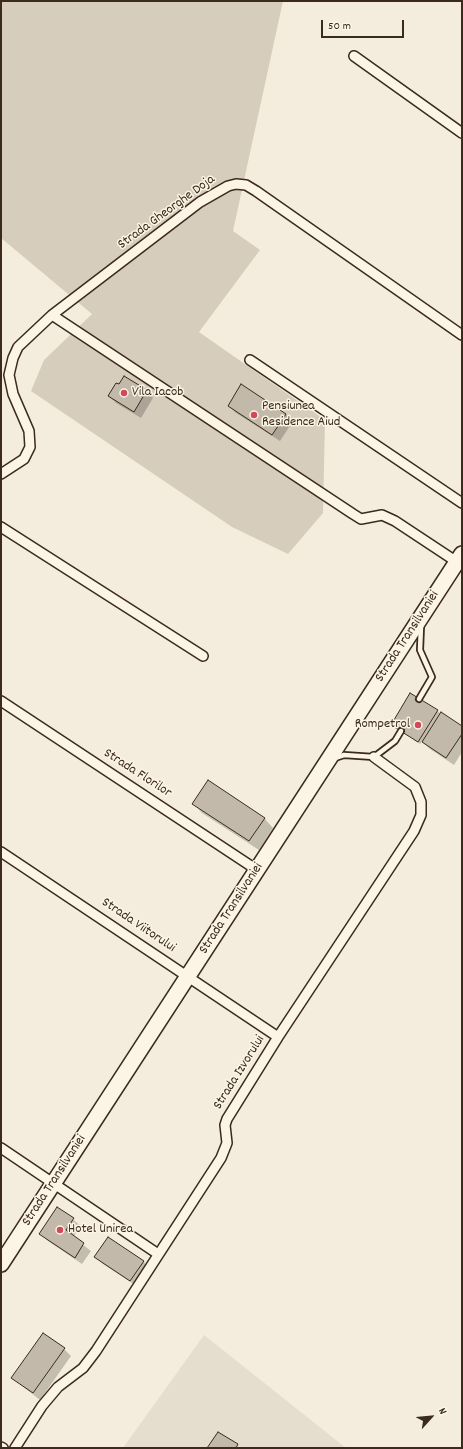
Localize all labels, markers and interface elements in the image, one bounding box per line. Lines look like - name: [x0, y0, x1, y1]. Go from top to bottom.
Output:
- scale bar: [323, 12, 406, 38]
- text: 50 m: [328, 18, 351, 35]
- street label: Strada Gheorghe Doja: [115, 172, 219, 254]
- place label: Vila Iacob: [132, 385, 183, 401]
- marker: Vila Iacob: [119, 388, 129, 398]
- place label: Pensiunea Residence Aiud: [262, 399, 340, 432]
- marker: Pensiunea Residence Aiud: [249, 410, 259, 420]
- street label: Strada Transilvaniei: [372, 588, 444, 686]
- place label: Rompetrol: [355, 717, 410, 733]
- marker: Rompetrol: [413, 720, 423, 730]
- street label: Strada Florilor: [100, 746, 174, 802]
- street label: Strada Transilvaniei: [196, 860, 268, 958]
- street label: Strada Viitorului: [98, 895, 178, 957]
- street label: Strada Izvorului: [211, 1033, 269, 1113]
- street label: Strada Transilvaniei: [19, 1132, 91, 1230]
- place label: Hotel Unirea: [68, 1222, 133, 1238]
- marker: Hotel Unirea: [55, 1225, 65, 1235]
- north arrow: [411, 1397, 451, 1437]
- text: N: [433, 1405, 450, 1418]

